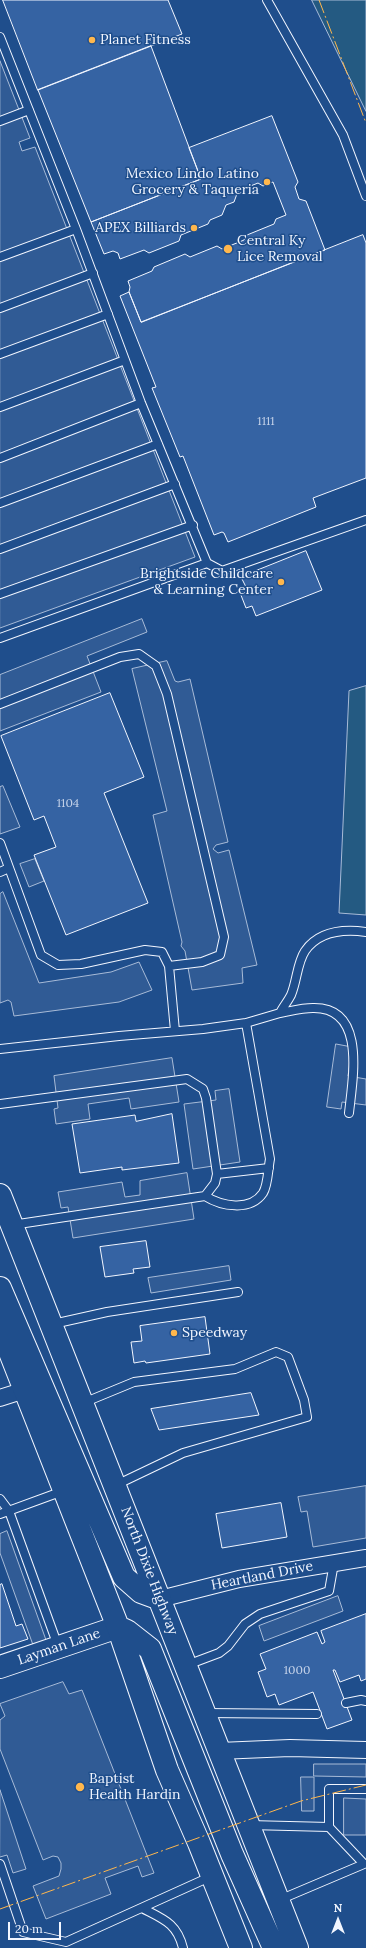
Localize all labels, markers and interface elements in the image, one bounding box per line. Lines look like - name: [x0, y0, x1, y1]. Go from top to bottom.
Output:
- place label: Planet Fitness: [100, 32, 191, 48]
- marker: Planet Fitness: [87, 35, 97, 45]
- place label: Mexico Lindo Latino Grocery & Taqueria: [126, 166, 259, 198]
- marker: Mexico Lindo Latino Grocery & Taqueria: [262, 177, 272, 187]
- place label: APEX Billiards: [95, 220, 186, 236]
- marker: APEX Billiards: [189, 223, 199, 233]
- place label: Central Ky Lice Removal: [237, 233, 323, 266]
- marker: Central Ky Lice Removal: [222, 243, 234, 255]
- house number: 1111: [257, 415, 275, 429]
- place label: Brightside Childcare & Learning Center: [140, 566, 273, 598]
- marker: Brightside Childcare & Learning Center: [276, 577, 286, 587]
- house number: 1104: [57, 797, 79, 811]
- place label: Speedway: [182, 1325, 247, 1341]
- marker: Speedway: [169, 1328, 179, 1338]
- street label: North Dixie Highway: [117, 1504, 181, 1638]
- street label: Heartland Drive: [210, 1558, 314, 1594]
- street label: Layman Lane: [15, 1625, 103, 1669]
- house number: 1000: [284, 1664, 310, 1678]
- place label: Baptist Health Hardin: [89, 1771, 180, 1804]
- marker: Baptist Health Hardin: [74, 1781, 86, 1793]
- north arrow: [318, 1900, 358, 1940]
- text: N: [334, 1901, 342, 1915]
- scale bar: [10, 1914, 63, 1940]
- text: 20 m: [15, 1921, 43, 1936]

